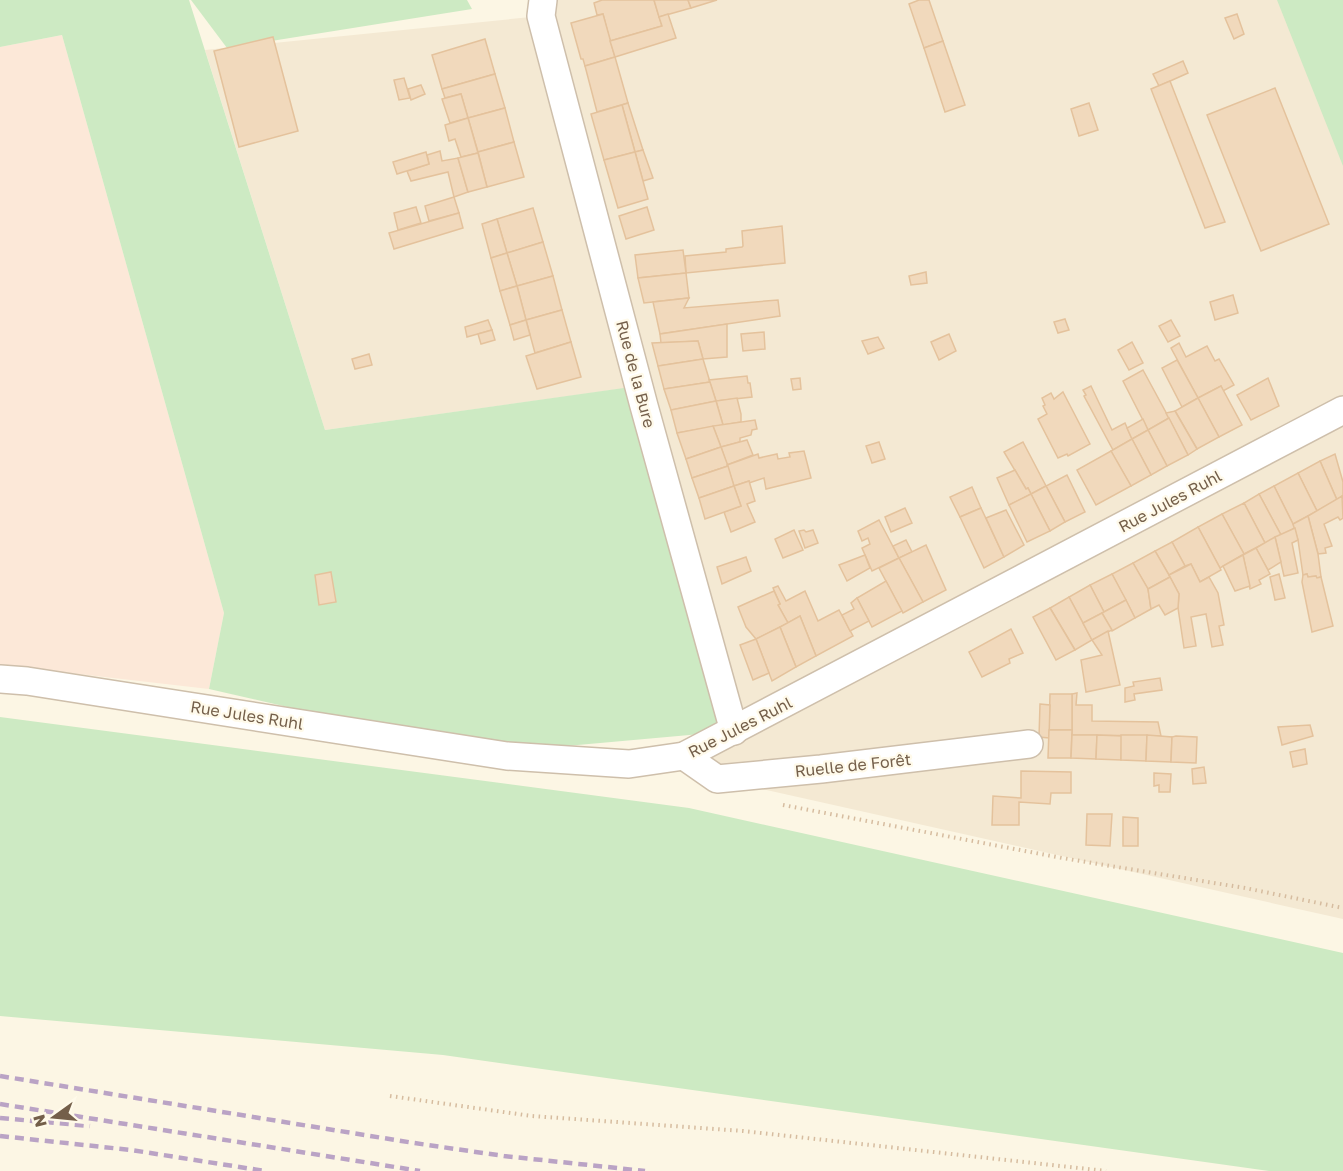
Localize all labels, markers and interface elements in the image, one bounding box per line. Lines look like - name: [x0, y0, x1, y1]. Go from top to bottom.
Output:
- street label: Rue de la Bure: [612, 318, 660, 430]
- street label: Rue Jules Ruhl: [1115, 465, 1225, 537]
- street label: Rue Jules Ruhl: [685, 692, 795, 762]
- street label: Rue Jules Ruhl: [189, 696, 305, 734]
- street label: Ruelle de Forêt: [794, 749, 912, 781]
- north arrow: [24, 1087, 84, 1147]
- text: N: [28, 1112, 51, 1129]

